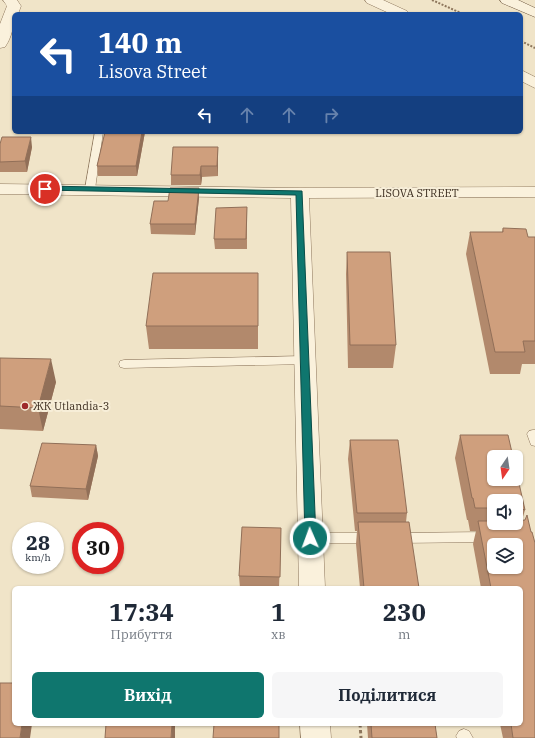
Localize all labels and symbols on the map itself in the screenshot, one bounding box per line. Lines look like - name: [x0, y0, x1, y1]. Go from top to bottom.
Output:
- pin: [28, 172, 62, 206]
- street label: LISOVA STREET: [375, 186, 459, 200]
- place label: ЖК Utlandia-3: [33, 399, 109, 413]
- marker: ЖК Utlandia-3: [20, 401, 30, 411]
- north arrow: [487, 450, 523, 486]
- position arrow: [289, 517, 331, 559]
- speed limit sign: 30: [72, 522, 124, 574]

